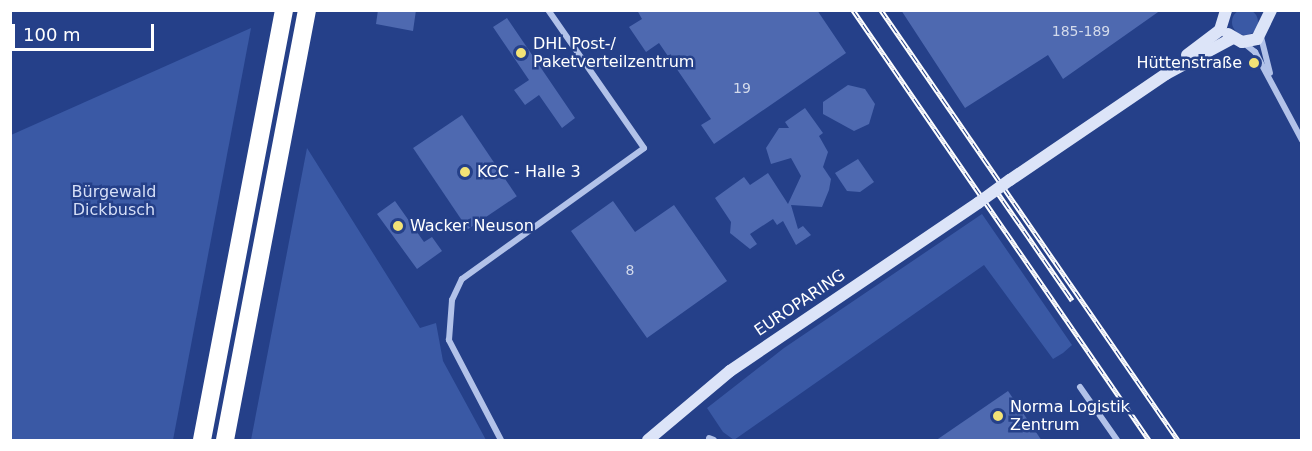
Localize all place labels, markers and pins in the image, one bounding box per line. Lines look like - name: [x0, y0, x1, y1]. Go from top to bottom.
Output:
- place label: DHL Post-/ Paketverteilzentrum: [533, 34, 694, 72]
- marker: DHL Post-/ Paketverteilzentrum: [514, 46, 528, 60]
- place label: Hüttenstraße: [1136, 53, 1242, 73]
- marker: Hüttenstraße: [1247, 56, 1261, 70]
- place label: KCC - Halle 3: [477, 162, 581, 182]
- marker: KCC - Halle 3: [458, 165, 472, 179]
- place label: Wacker Neuson: [410, 216, 534, 236]
- marker: Wacker Neuson: [391, 219, 405, 233]
- place label: Norma Logistik Zentrum: [1010, 397, 1130, 435]
- marker: Norma Logistik Zentrum: [991, 409, 1005, 423]

